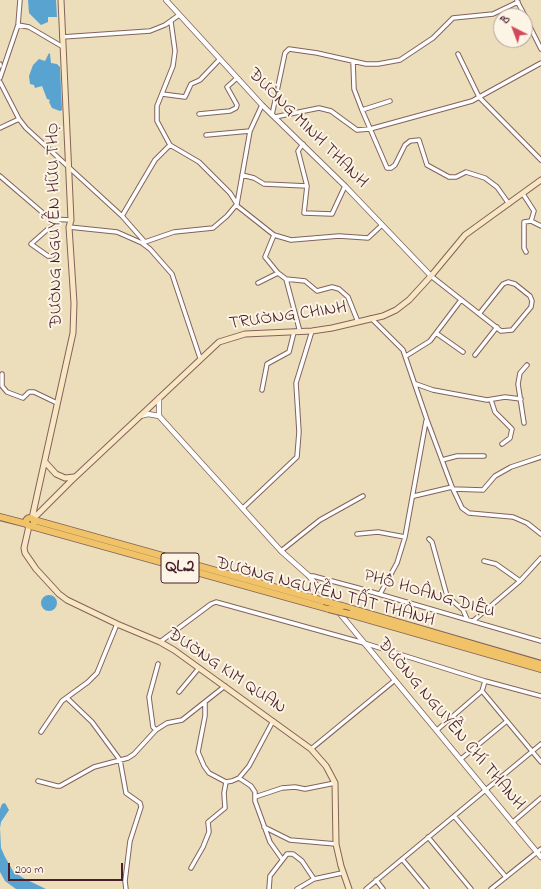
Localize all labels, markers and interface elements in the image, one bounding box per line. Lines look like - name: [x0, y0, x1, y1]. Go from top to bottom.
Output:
- north arrow: [493, 8, 533, 48]
- text: B: [498, 11, 514, 28]
- street label: ĐƯỜNG MINH THANH: [242, 64, 372, 194]
- street label: ĐƯỜNG NGUYỄN HỮU THỌ: [43, 122, 69, 328]
- street label: TRƯỜNG CHINH: [228, 298, 348, 336]
- road number: QL.2: [161, 553, 199, 583]
- street label: ĐƯỜNG NGUYỄN TẤT THÀNH: [213, 553, 437, 633]
- street label: PHỐ HOÀNG DIỆU: [361, 566, 497, 624]
- street label: ĐƯỜNG KIM QUAN: [162, 624, 290, 720]
- street label: ĐƯỜNG NGUYỄN CHÍ THANH: [371, 634, 529, 816]
- scale bar: [10, 855, 125, 881]
- text: 200 m: [15, 861, 44, 879]

